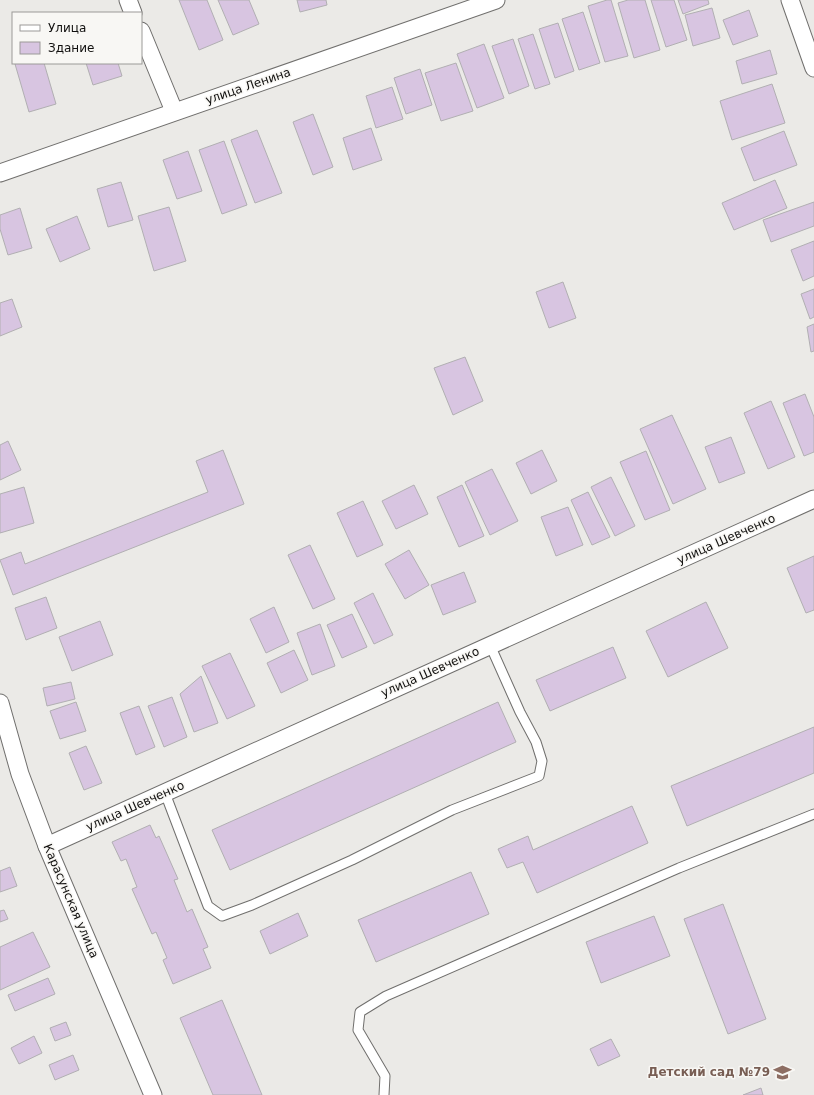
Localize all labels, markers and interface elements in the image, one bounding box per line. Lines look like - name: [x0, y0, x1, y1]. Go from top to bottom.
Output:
- legend: [12, 12, 142, 64]
- text: Улица: [48, 21, 86, 35]
- text: Здание: [48, 41, 94, 55]
- street label: улица Ленина: [204, 65, 292, 107]
- street label: улица Шевченко: [675, 511, 777, 567]
- street label: улица Шевченко: [379, 644, 481, 700]
- street label: улица Шевченко: [84, 778, 186, 834]
- street label: Карасунская улица: [41, 842, 101, 960]
- school or university icon: Детский сад №79: [773, 1062, 793, 1082]
- place label: Детский сад №79: [648, 1065, 770, 1079]

